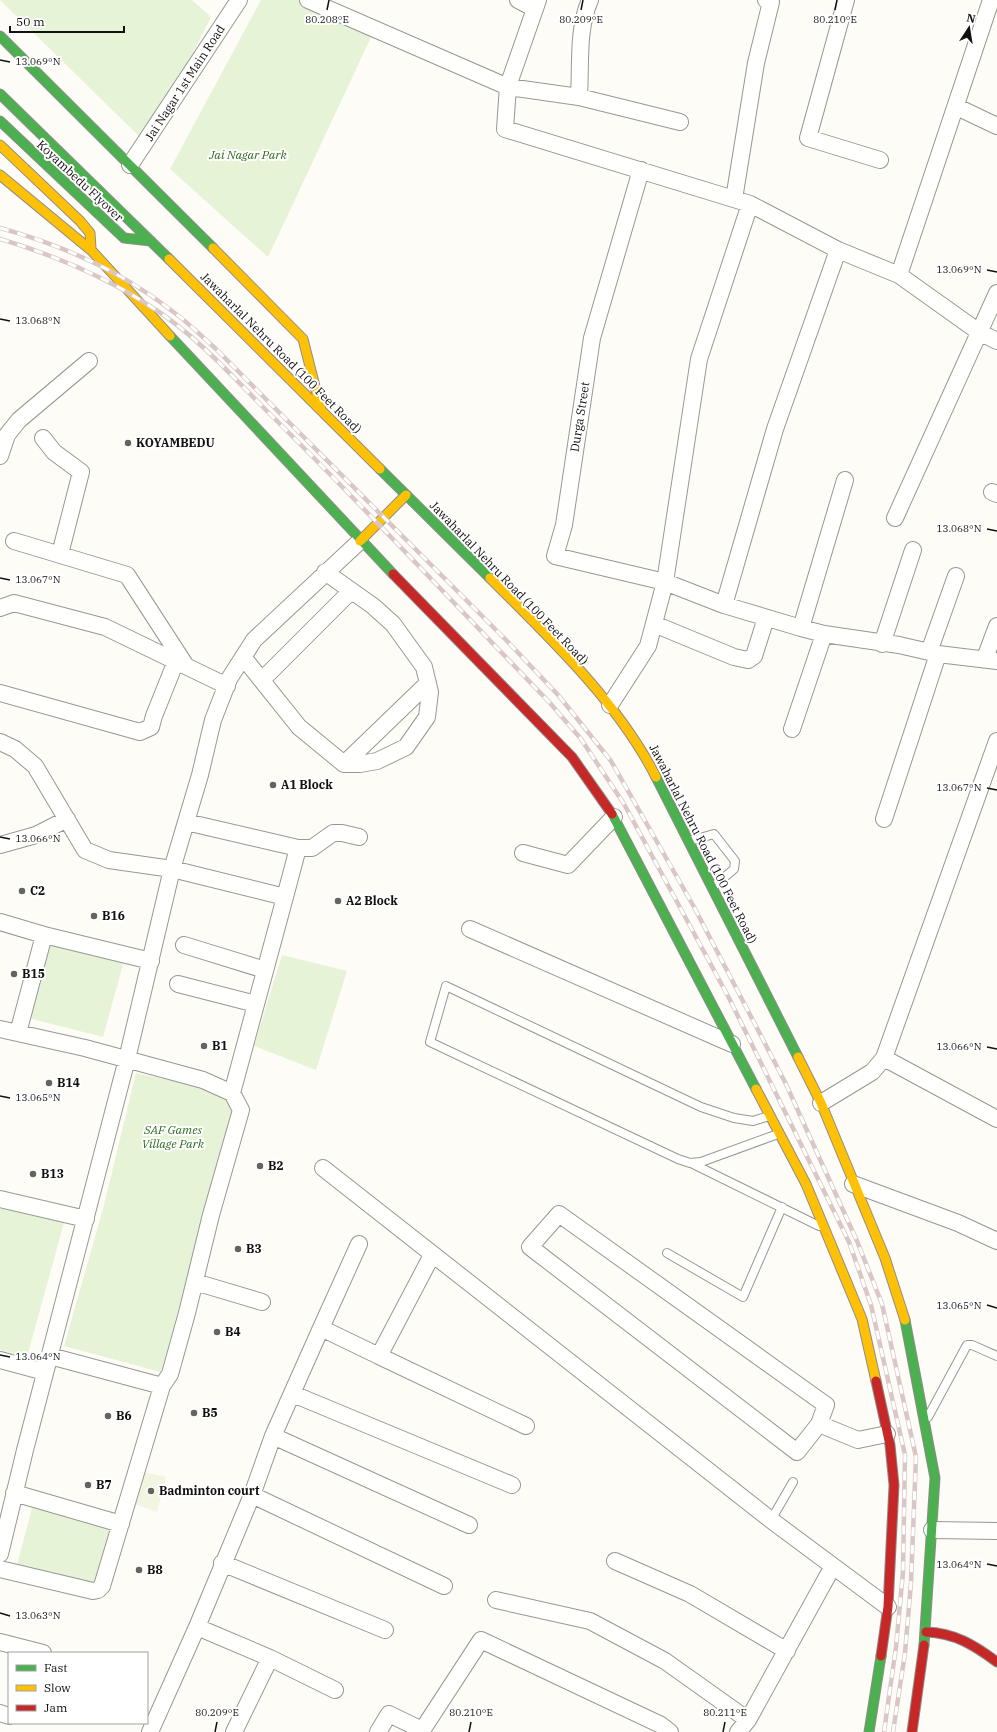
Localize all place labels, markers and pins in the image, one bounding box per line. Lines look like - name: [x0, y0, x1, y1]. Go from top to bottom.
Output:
- place label: KOYAMBEDU: [136, 435, 215, 450]
- marker: KOYAMBEDU: [123, 438, 133, 448]
- place label: A1 Block: [281, 777, 333, 792]
- marker: A1 Block: [268, 780, 278, 790]
- place label: C2: [30, 883, 45, 898]
- marker: C2: [17, 886, 27, 896]
- place label: A2 Block: [346, 893, 398, 908]
- marker: A2 Block: [333, 896, 343, 906]
- place label: B16: [102, 908, 125, 923]
- marker: B16: [89, 911, 99, 921]
- place label: B15: [22, 966, 45, 981]
- marker: B15: [9, 969, 19, 979]
- place label: B1: [212, 1038, 228, 1053]
- marker: B1: [199, 1041, 209, 1051]
- place label: B14: [57, 1075, 80, 1090]
- marker: B14: [44, 1078, 54, 1088]
- place label: B2: [268, 1158, 284, 1173]
- marker: B2: [255, 1161, 265, 1171]
- place label: B13: [41, 1166, 64, 1181]
- marker: B13: [28, 1169, 38, 1179]
- place label: B3: [246, 1241, 262, 1256]
- marker: B3: [233, 1244, 243, 1254]
- place label: B4: [225, 1324, 241, 1339]
- marker: B4: [212, 1327, 222, 1337]
- place label: B5: [202, 1405, 218, 1420]
- place label: B6: [116, 1408, 132, 1423]
- marker: B5: [189, 1408, 199, 1418]
- marker: B6: [103, 1411, 113, 1421]
- place label: B7: [96, 1477, 112, 1492]
- marker: B7: [83, 1480, 93, 1490]
- place label: Badminton court: [159, 1483, 260, 1498]
- marker: Badminton court: [146, 1486, 156, 1496]
- place label: B8: [147, 1562, 163, 1577]
- marker: B8: [134, 1565, 144, 1575]

